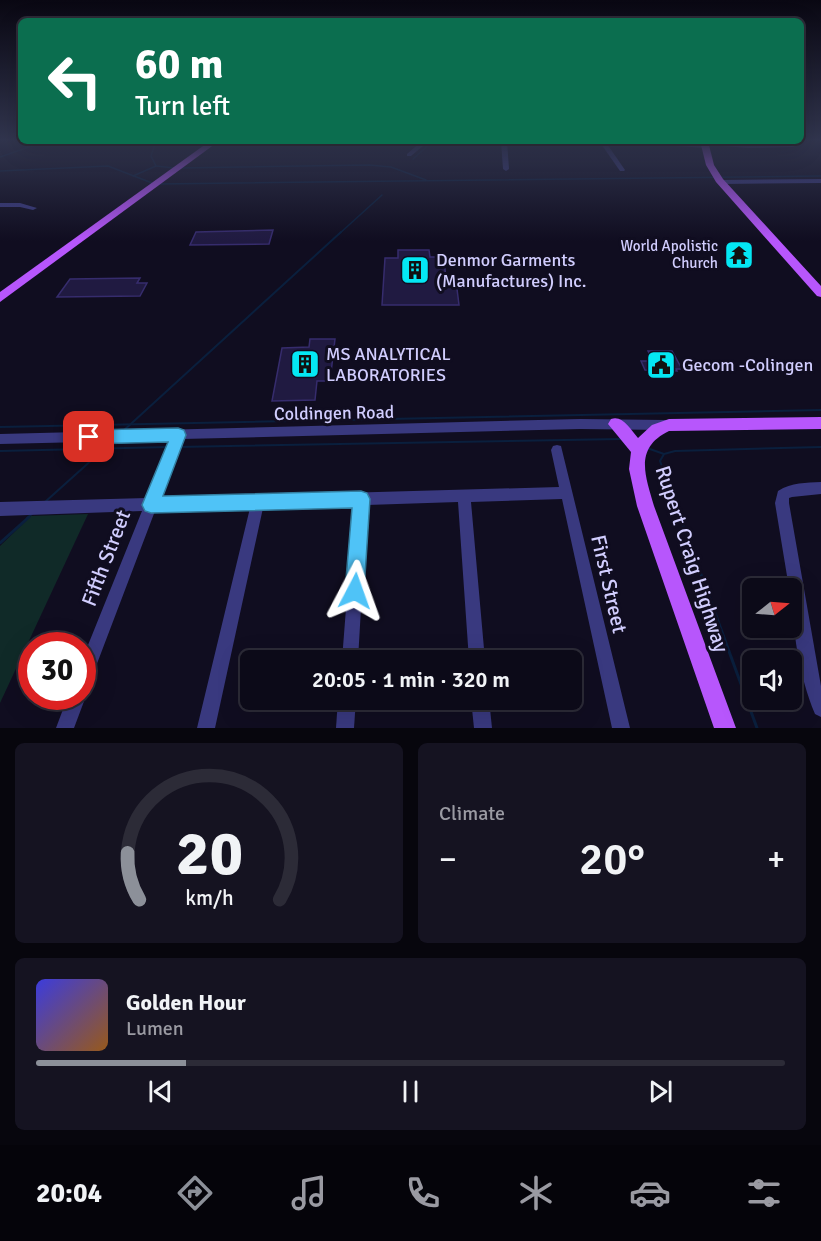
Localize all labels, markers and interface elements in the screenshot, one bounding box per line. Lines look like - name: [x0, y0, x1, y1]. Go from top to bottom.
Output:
- text: 60 m: [135, 39, 224, 90]
- icon: left: [36, 42, 114, 120]
- text: Turn left: [135, 90, 230, 123]
- place label: World Apolistic Church: [621, 237, 718, 272]
- temple icon: World Apolistic Church: [723, 239, 755, 271]
- place label: Denmor Garments (Manufactures) Inc.: [436, 249, 586, 292]
- building icon: Denmor Garments (Manufactures) Inc.: [399, 254, 431, 286]
- place label: MS ANALYTICAL LABORATORIES: [326, 343, 451, 386]
- building icon: MS ANALYTICAL LABORATORIES: [289, 348, 321, 380]
- public building icon: Gecom -Colingen: [645, 349, 677, 381]
- place label: Gecom -Colingen: [682, 354, 813, 376]
- street label: Coldingen Road: [274, 401, 394, 425]
- pin: [63, 411, 114, 462]
- icon: arrive: [72, 420, 105, 453]
- street label: Rupert Craig Highway: [650, 462, 735, 656]
- street label: Fifth Street: [76, 506, 136, 610]
- street label: First Street: [585, 532, 633, 636]
- position arrow: [323, 559, 387, 623]
- north arrow: [742, 578, 802, 638]
- map controls: [742, 578, 802, 710]
- speed limit sign: 30: [18, 632, 96, 710]
- button: sound: [742, 650, 802, 710]
- text: 20:05 · 1 min · 320 m: [312, 666, 510, 693]
- text: Climate: [439, 801, 505, 826]
- text: 20: [175, 815, 243, 892]
- text: 20°: [579, 832, 645, 887]
- text: −: [439, 839, 457, 880]
- text: +: [767, 839, 785, 880]
- text: km/h: [185, 885, 233, 911]
- text: Golden Hour: [126, 989, 246, 1016]
- text: Lumen: [126, 1016, 184, 1041]
- icon: previous: [144, 1075, 177, 1108]
- icon: pause: [394, 1075, 427, 1108]
- icon: next: [644, 1075, 677, 1108]
- icon: directions: [174, 1172, 216, 1214]
- icon: music: [288, 1172, 330, 1214]
- icon: phone: [402, 1172, 444, 1214]
- icon: climate: [515, 1172, 557, 1214]
- icon: car: [629, 1172, 671, 1214]
- icon: filters: [743, 1172, 785, 1214]
- text: 20:04: [36, 1177, 102, 1210]

